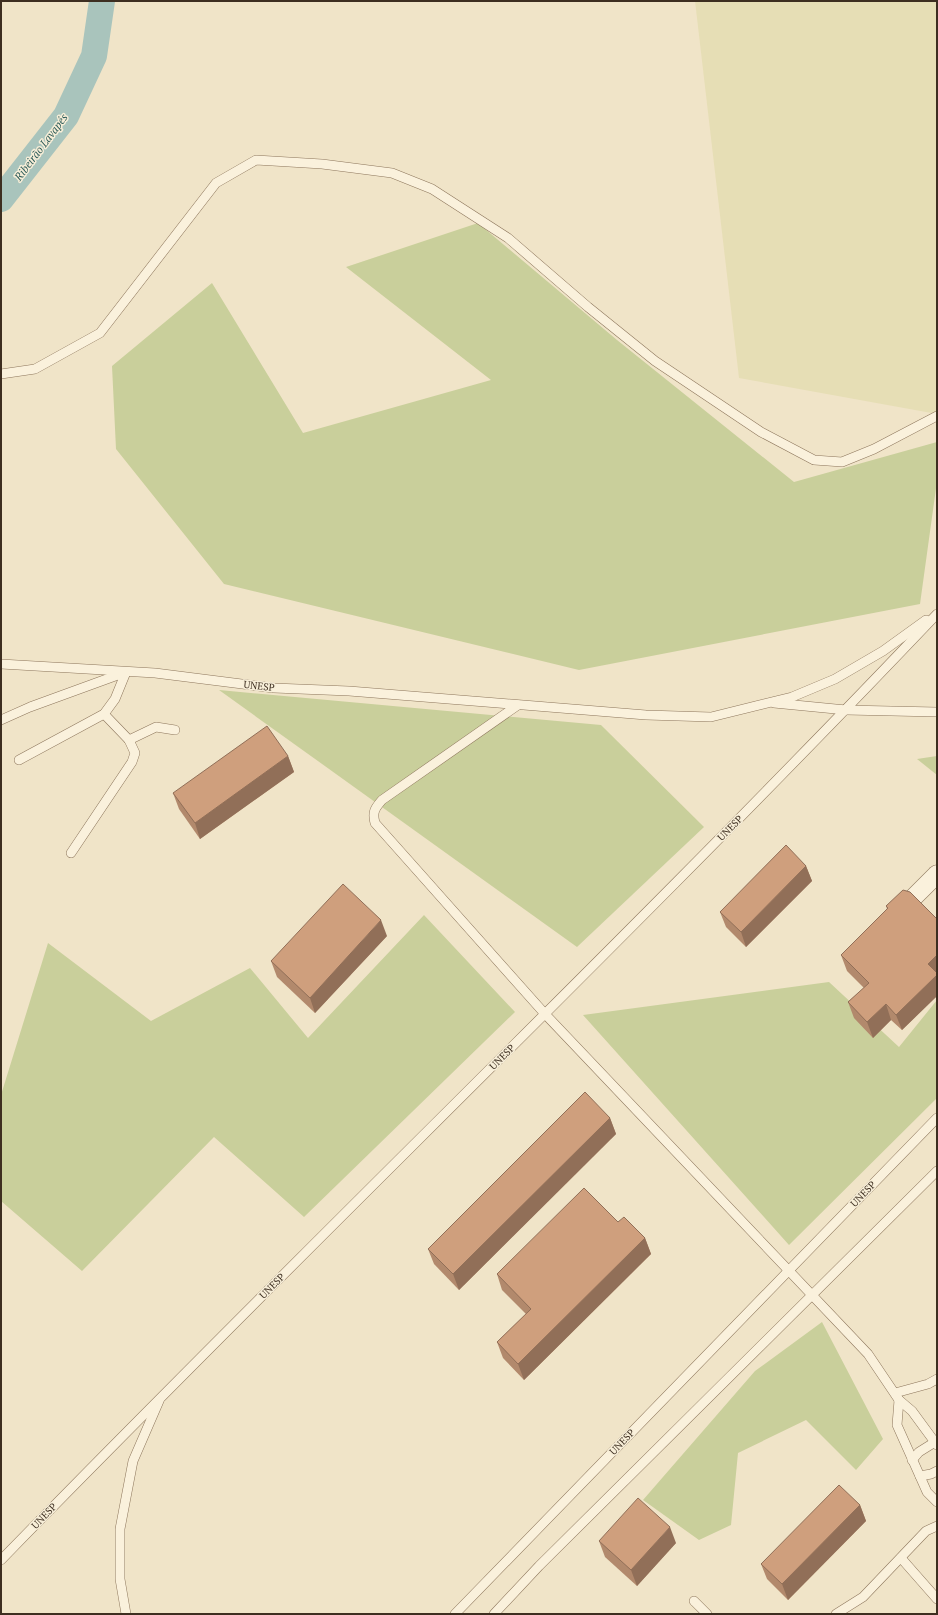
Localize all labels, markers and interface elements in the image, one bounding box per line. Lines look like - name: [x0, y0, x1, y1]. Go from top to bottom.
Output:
- water label: Ribeirão Lavapés: [11, 110, 71, 184]
- street label: UNESP: [243, 678, 275, 694]
- street label: UNESP: [714, 812, 746, 844]
- street label: UNESP: [486, 1041, 518, 1073]
- street label: UNESP: [847, 1178, 879, 1210]
- street label: UNESP: [256, 1270, 288, 1302]
- street label: UNESP: [606, 1426, 638, 1458]
- street label: UNESP: [28, 1500, 60, 1532]

